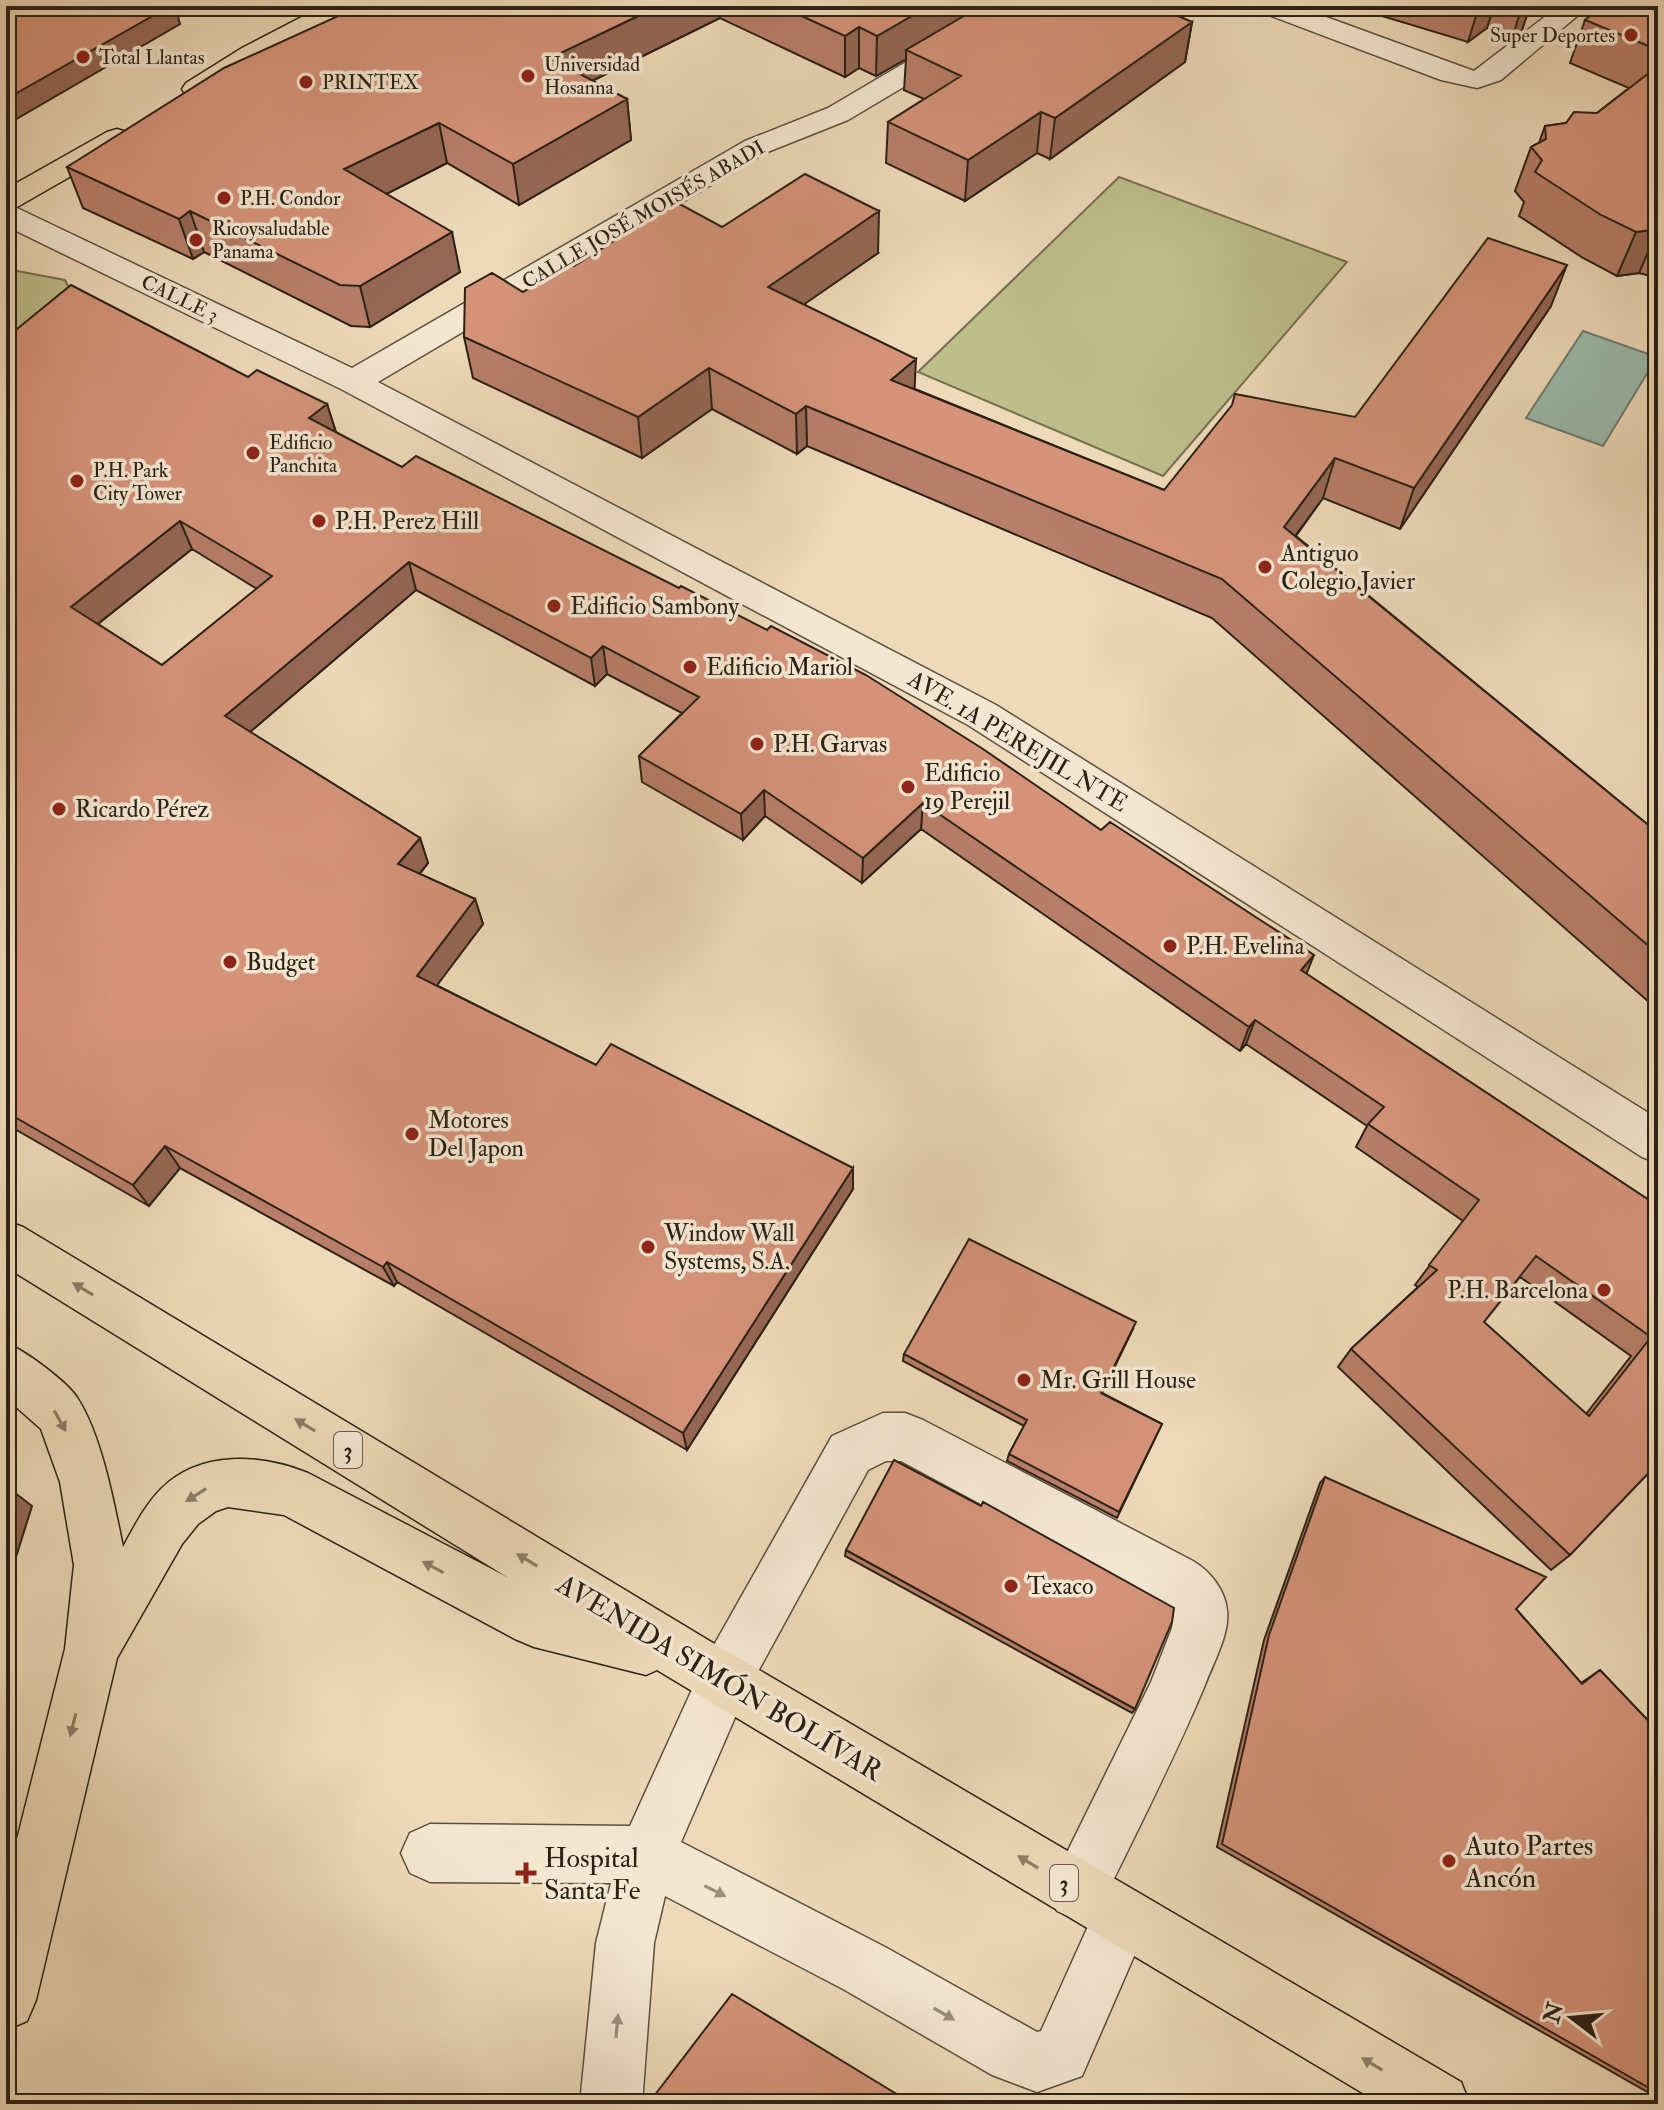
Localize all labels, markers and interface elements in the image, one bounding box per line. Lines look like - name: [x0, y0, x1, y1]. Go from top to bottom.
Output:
- place label: Super Deportes: [1490, 23, 1615, 49]
- marker: Super Deportes: [1622, 26, 1640, 44]
- place label: Total Llantas: [99, 45, 205, 70]
- marker: Total Llantas: [74, 48, 92, 66]
- place label: Universidad Hosanna: [544, 52, 640, 100]
- marker: Universidad Hosanna: [519, 67, 537, 85]
- place label: PRINTEX: [322, 70, 419, 95]
- marker: PRINTEX: [297, 73, 315, 91]
- street label: CALLE JOSÉ MOISÉS ABADI: [517, 134, 769, 294]
- place label: P.H. Condor: [240, 186, 341, 211]
- marker: P.H. Condor: [215, 189, 233, 207]
- place label: Ricoysaludable Panama: [212, 216, 330, 264]
- marker: Ricoysaludable Panama: [187, 231, 205, 249]
- street label: CALLE 3: [137, 269, 222, 328]
- place label: Edificio Panchita: [269, 430, 338, 478]
- marker: Edificio Panchita: [244, 444, 262, 462]
- place label: P.H. Park City Tower: [93, 458, 183, 506]
- marker: P.H. Park City Tower: [68, 472, 86, 490]
- place label: P.H. Perez Hill: [335, 506, 479, 537]
- marker: P.H. Perez Hill: [310, 512, 328, 530]
- place label: Antiguo Colegio Javier: [1280, 538, 1415, 597]
- marker: Antiguo Colegio Javier: [1256, 558, 1274, 576]
- place label: Edificio Sambony: [570, 591, 739, 622]
- marker: Edificio Sambony: [545, 597, 563, 615]
- place label: Edificio Mariol: [706, 652, 853, 683]
- marker: Edificio Mariol: [681, 658, 699, 676]
- street label: AVE. 1A PEREJIL NTE: [901, 663, 1133, 819]
- place label: P.H. Garvas: [773, 729, 887, 760]
- marker: P.H. Garvas: [748, 735, 766, 753]
- place label: Edificio 19 Perejil: [924, 758, 1010, 817]
- marker: Edificio 19 Perejil: [899, 778, 917, 796]
- place label: Ricardo Pérez: [75, 794, 210, 825]
- marker: Ricardo Pérez: [50, 800, 68, 818]
- place label: P.H. Evelina: [1186, 931, 1306, 962]
- marker: P.H. Evelina: [1161, 937, 1179, 955]
- place label: Budget: [246, 947, 316, 978]
- marker: Budget: [221, 953, 239, 971]
- place label: Motores Del Japon: [428, 1105, 524, 1164]
- marker: Motores Del Japon: [403, 1125, 421, 1143]
- place label: Window Wall Systems, S.A.: [663, 1218, 795, 1277]
- marker: Window Wall Systems, S.A.: [639, 1238, 657, 1256]
- place label: P.H. Barcelona: [1447, 1275, 1589, 1306]
- marker: P.H. Barcelona: [1595, 1281, 1613, 1299]
- one-way arrow: [72, 1282, 95, 1297]
- place label: Mr. Grill House: [1040, 1365, 1196, 1396]
- marker: Mr. Grill House: [1015, 1371, 1033, 1389]
- one-way arrow: [53, 1410, 67, 1432]
- one-way arrow: [294, 1418, 316, 1432]
- road number: 3: [334, 1432, 362, 1468]
- one-way arrow: [185, 1488, 207, 1502]
- one-way arrow: [516, 1553, 538, 1567]
- one-way arrow: [422, 1560, 445, 1573]
- street label: AVENIDA SIMÓN BOLÍVAR: [549, 1566, 889, 1790]
- place label: Texaco: [1027, 1571, 1093, 1602]
- marker: Texaco: [1002, 1577, 1020, 1595]
- one-way arrow: [67, 1713, 79, 1738]
- place label: Auto Partes Ancón: [1464, 1829, 1593, 1896]
- place label: Hospital Santa Fe: [544, 1841, 641, 1908]
- marker: Auto Partes Ancón: [1440, 1852, 1458, 1870]
- one-way arrow: [1017, 1855, 1039, 1869]
- marker: Hospital Santa Fe: [515, 1862, 537, 1884]
- road number: 3: [1050, 1865, 1078, 1901]
- one-way arrow: [704, 1884, 727, 1898]
- north arrow: [1532, 1978, 1612, 2058]
- text: N: [1537, 1999, 1570, 2027]
- one-way arrow: [933, 2007, 955, 2021]
- one-way arrow: [611, 2013, 624, 2038]
- one-way arrow: [1361, 2057, 1383, 2071]

